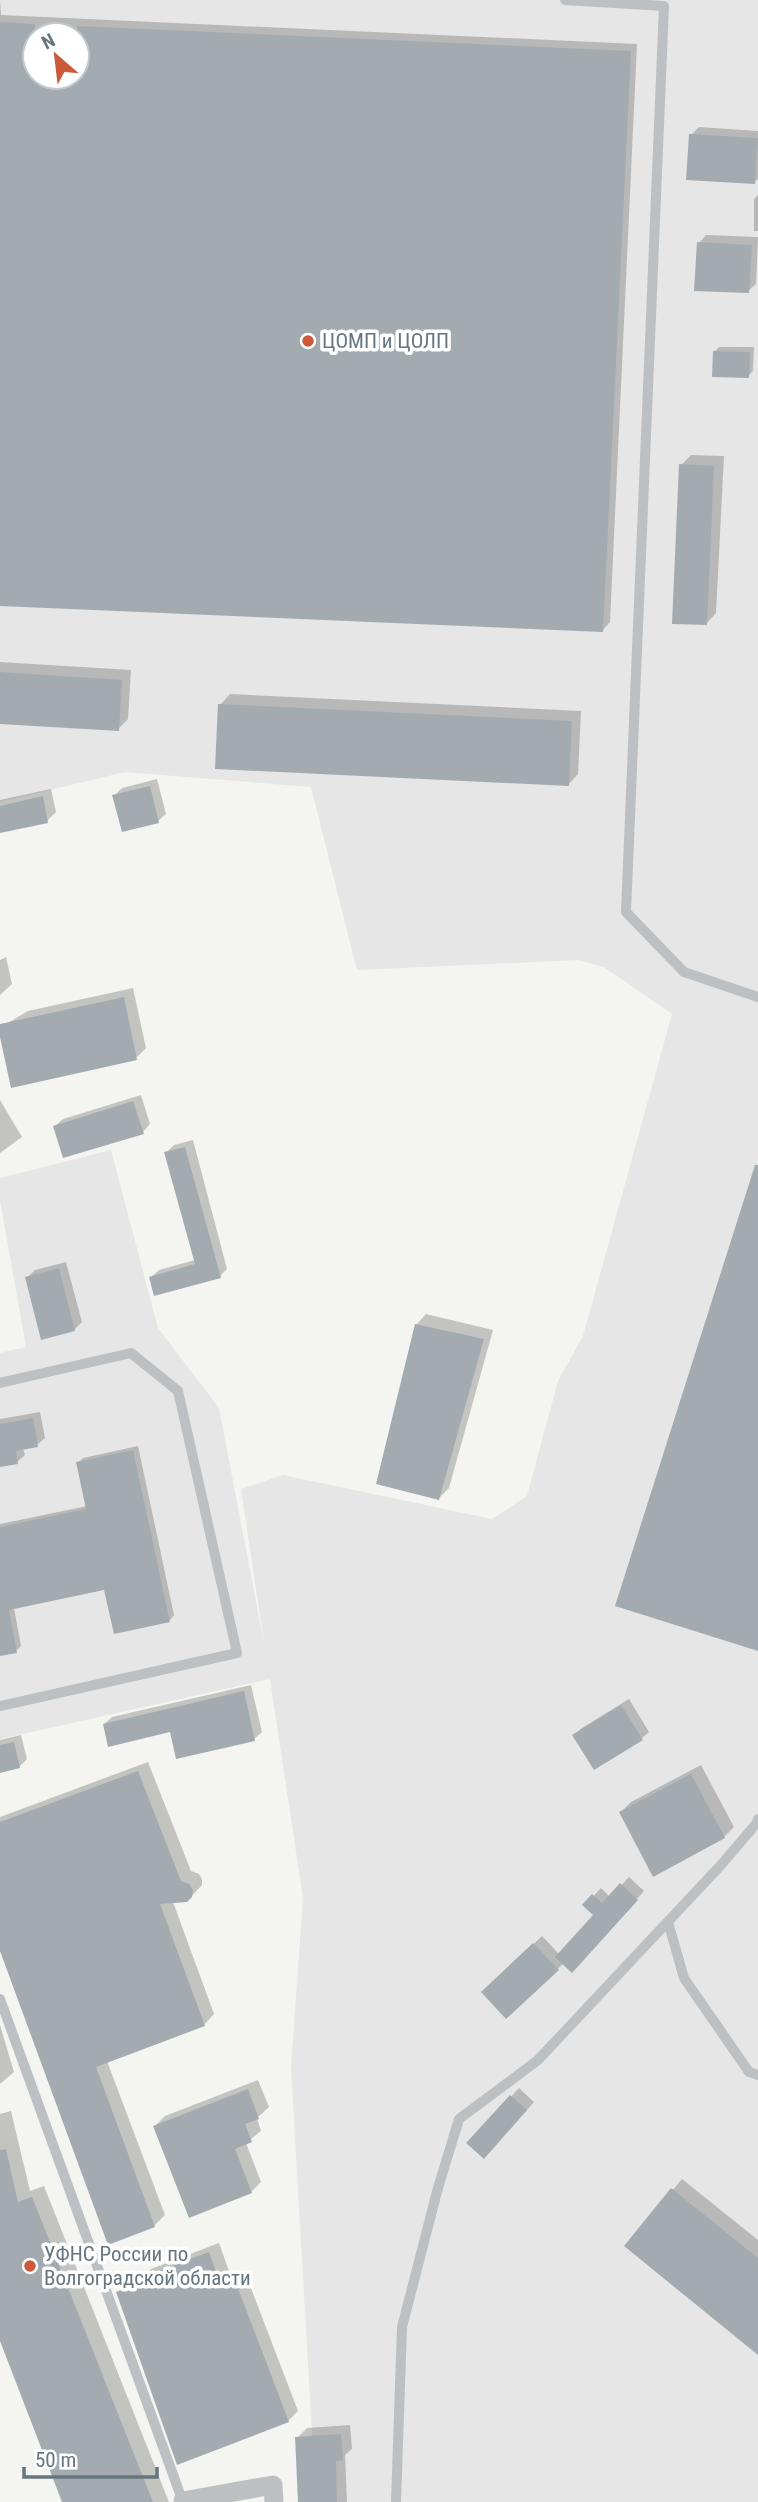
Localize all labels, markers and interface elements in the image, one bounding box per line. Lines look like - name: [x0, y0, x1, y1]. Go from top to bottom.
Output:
- north arrow: [21, 21, 91, 91]
- text: N: [38, 29, 59, 54]
- place label: ЦОМП и ЦОЛП: [322, 329, 449, 353]
- marker: ЦОМП и ЦОЛП: [300, 333, 316, 349]
- place label: УФНС России по Волгоградской области: [44, 2242, 251, 2290]
- marker: УФНС России по Волгоградской области: [22, 2258, 38, 2274]
- scale bar: [24, 2436, 158, 2480]
- text: 50 m: [35, 2448, 76, 2472]

